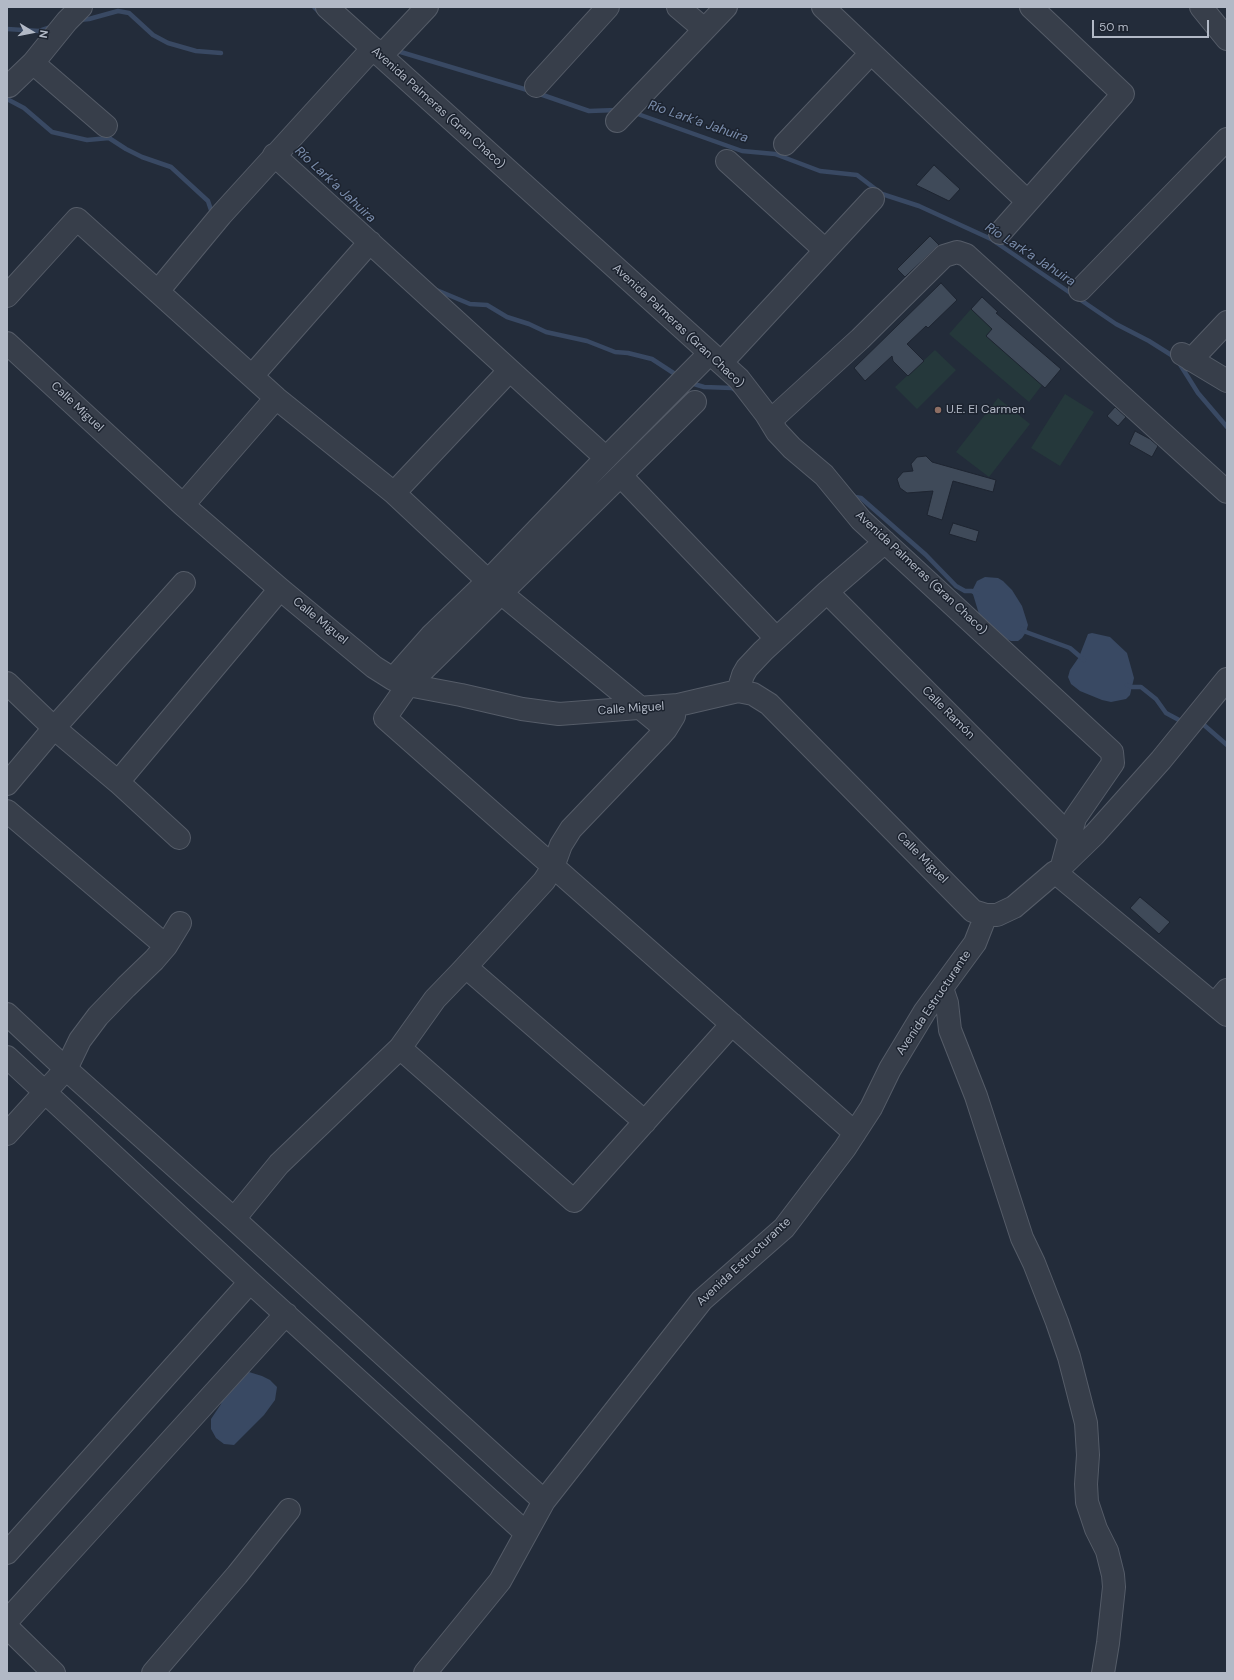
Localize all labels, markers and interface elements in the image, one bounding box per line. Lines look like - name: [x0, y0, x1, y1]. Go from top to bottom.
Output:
- north arrow: [12, 12, 52, 52]
- scale bar: [1094, 12, 1211, 38]
- text: 50 m: [1099, 19, 1128, 35]
- text: N: [36, 29, 51, 39]
- street label: Avenida Palmeras (Gran Chaco): [368, 44, 508, 172]
- water label: Río Lark’a Jahuira: [646, 98, 750, 146]
- water label: Río Lark’a Jahuira: [291, 144, 379, 226]
- water label: Río Lark’a Jahuira: [982, 220, 1078, 290]
- street label: Avenida Palmeras (Gran Chaco): [609, 261, 747, 391]
- street label: Calle Miguel: [48, 379, 106, 435]
- place label: U.E. El Carmen: [946, 403, 1025, 417]
- marker: U.E. El Carmen: [933, 405, 943, 415]
- street label: Avenida Palmeras (Gran Chaco): [852, 508, 990, 638]
- street label: Calle Miguel: [290, 594, 350, 648]
- street label: Calle Ramón: [919, 684, 977, 742]
- street label: Calle Miguel: [597, 699, 665, 719]
- street label: Calle Miguel: [893, 829, 951, 887]
- street label: Avenida Estructurante: [894, 948, 974, 1058]
- street label: Avenida Estructurante: [694, 1215, 794, 1309]

